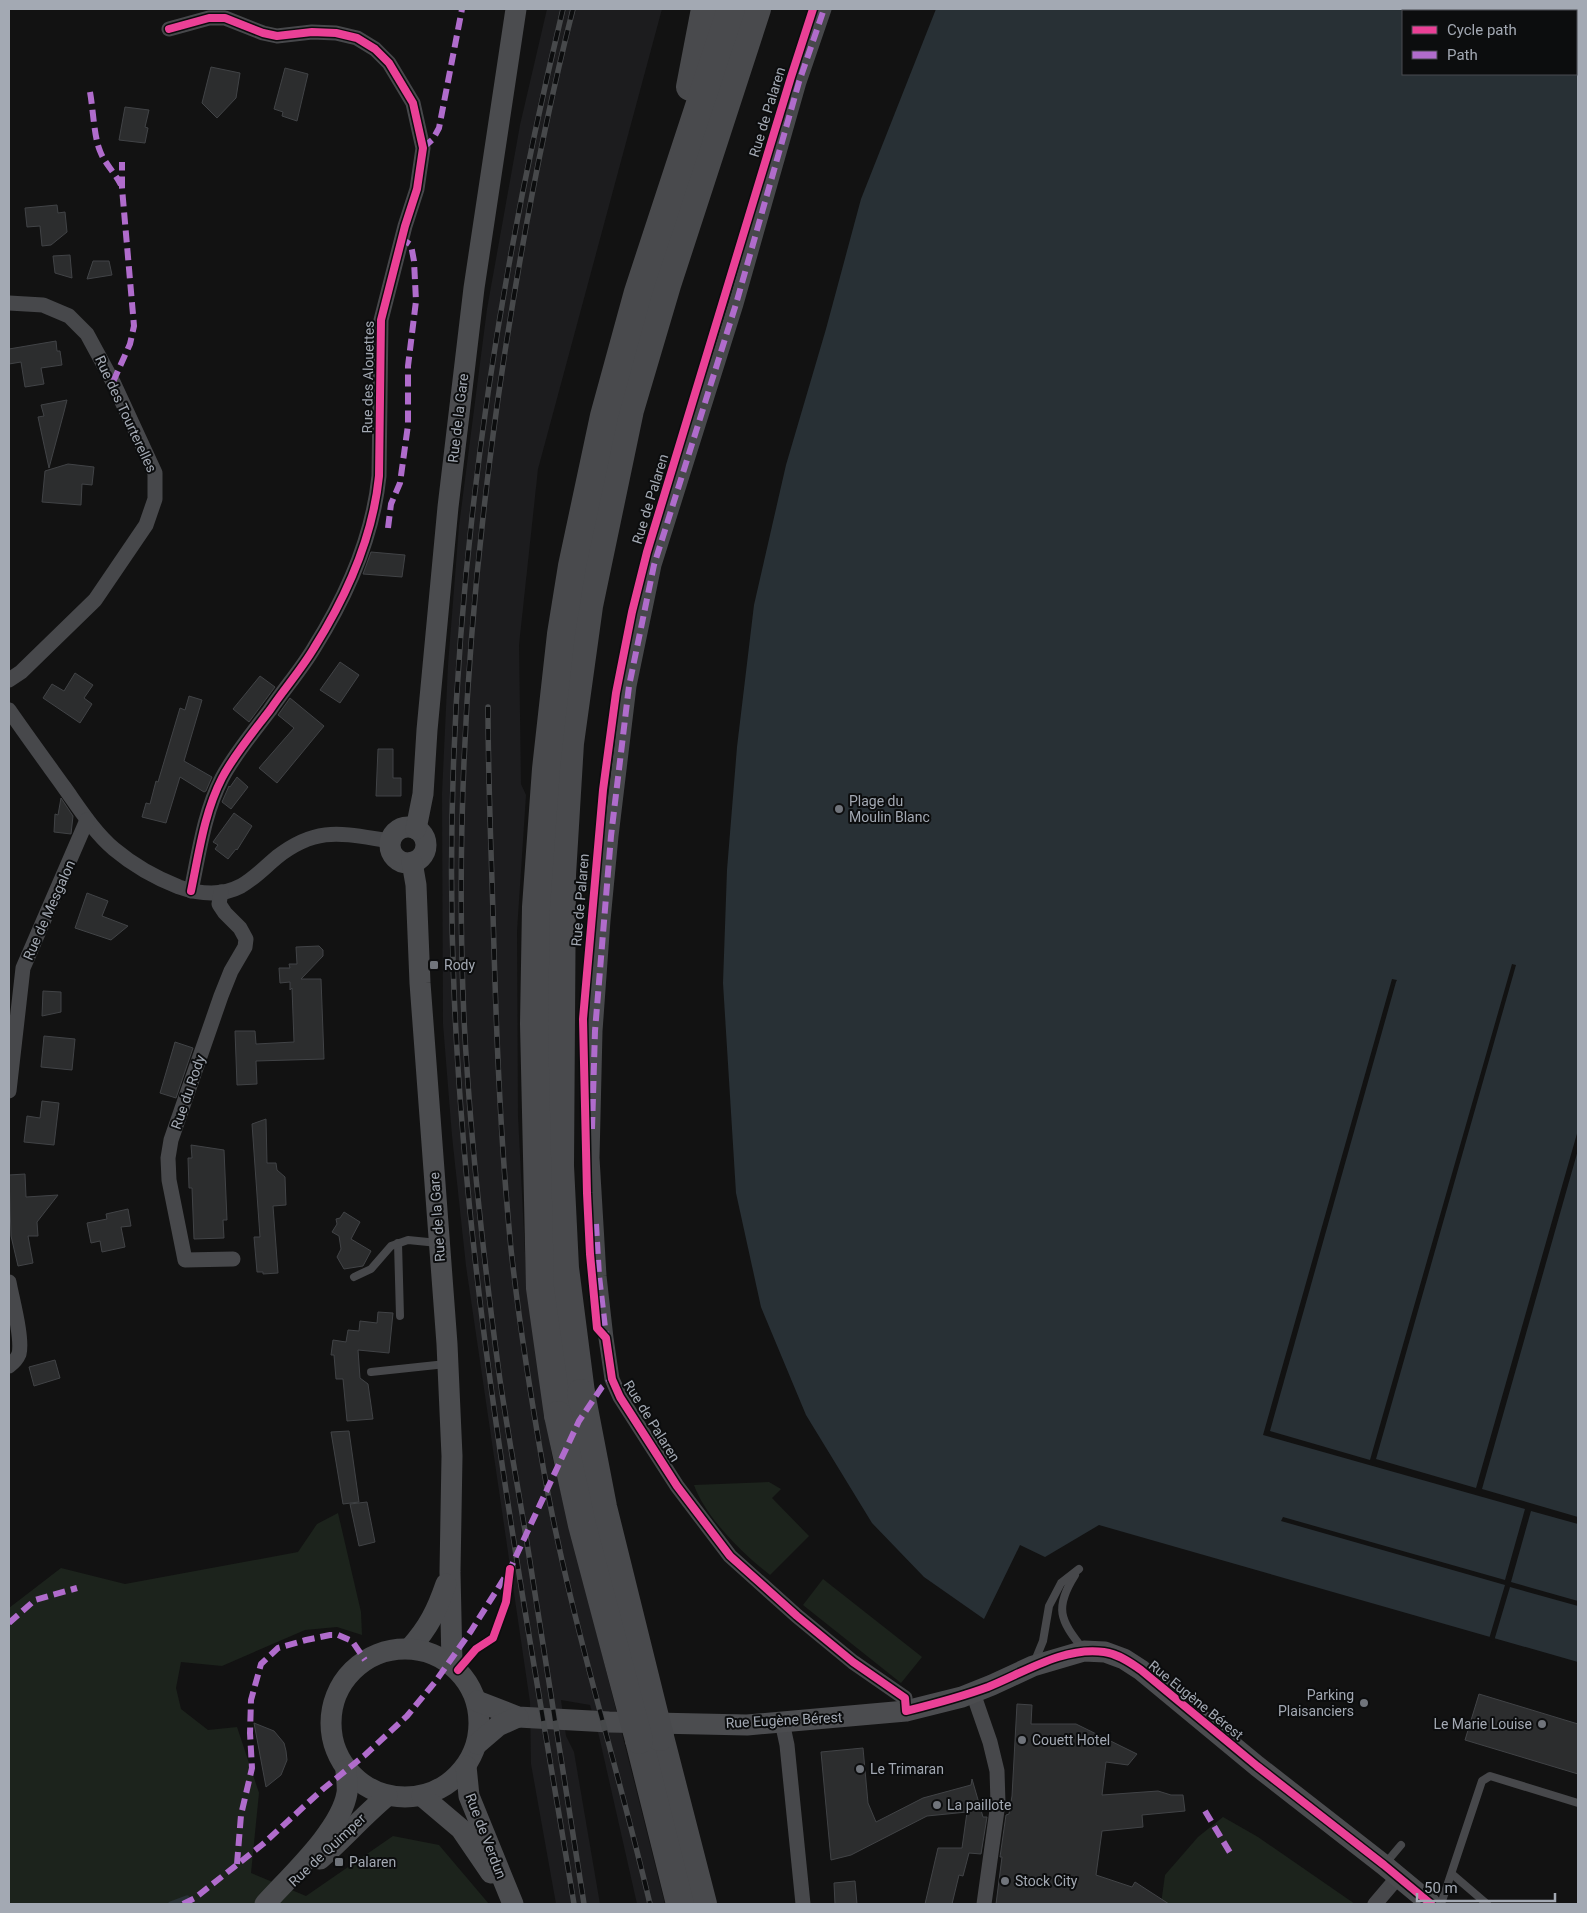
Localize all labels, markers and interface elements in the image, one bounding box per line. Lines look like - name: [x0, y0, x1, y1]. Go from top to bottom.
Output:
- legend: [1402, 10, 1577, 75]
- text: Cycle path: [1447, 21, 1517, 39]
- text: Path: [1447, 46, 1478, 64]
- street label: Rue de Palaren: [746, 65, 788, 159]
- street label: Rue des Alouettes: [359, 321, 377, 433]
- street label: Rue des Tourterelles: [92, 353, 160, 475]
- street label: Rue de la Gare: [445, 373, 471, 463]
- street label: Rue de Palaren: [629, 452, 671, 546]
- place label: Plage du Moulin Blanc: [849, 793, 930, 825]
- marker: Plage du Moulin Blanc: [833, 803, 845, 815]
- street label: Rue de Palaren: [568, 853, 592, 947]
- street label: Rue de Mesgalon: [20, 858, 78, 962]
- place label: Rody: [444, 957, 476, 973]
- marker: Rody: [428, 959, 440, 971]
- street label: Rue du Rody: [168, 1052, 208, 1131]
- street label: Rue de la Gare: [426, 1172, 448, 1262]
- street label: Rue de Palaren: [621, 1377, 683, 1465]
- street label: Rue Eugène Bérest: [1146, 1657, 1247, 1743]
- place label: Parking Plaisanciers: [1278, 1687, 1354, 1719]
- marker: Parking Plaisanciers: [1358, 1697, 1370, 1709]
- street label: Rue Eugène Bérest: [725, 1709, 843, 1731]
- place label: Le Marie Louise: [1433, 1716, 1532, 1732]
- marker: Le Marie Louise: [1536, 1718, 1548, 1730]
- place label: Couett Hotel: [1032, 1732, 1110, 1748]
- marker: Couett Hotel: [1016, 1734, 1028, 1746]
- place label: Le Trimaran: [870, 1761, 944, 1777]
- marker: Le Trimaran: [854, 1763, 866, 1775]
- street label: Rue de Verdun: [462, 1791, 510, 1881]
- place label: La paillote: [947, 1797, 1011, 1813]
- marker: La paillote: [931, 1799, 943, 1811]
- street label: Rue de Quimper: [285, 1810, 369, 1890]
- place label: Palaren: [349, 1854, 396, 1870]
- marker: Palaren: [333, 1856, 345, 1868]
- scale bar: [1417, 1870, 1554, 1902]
- place label: Stock City: [1015, 1873, 1078, 1889]
- marker: Stock City: [999, 1875, 1011, 1887]
- text: 50 m: [1424, 1879, 1458, 1897]

